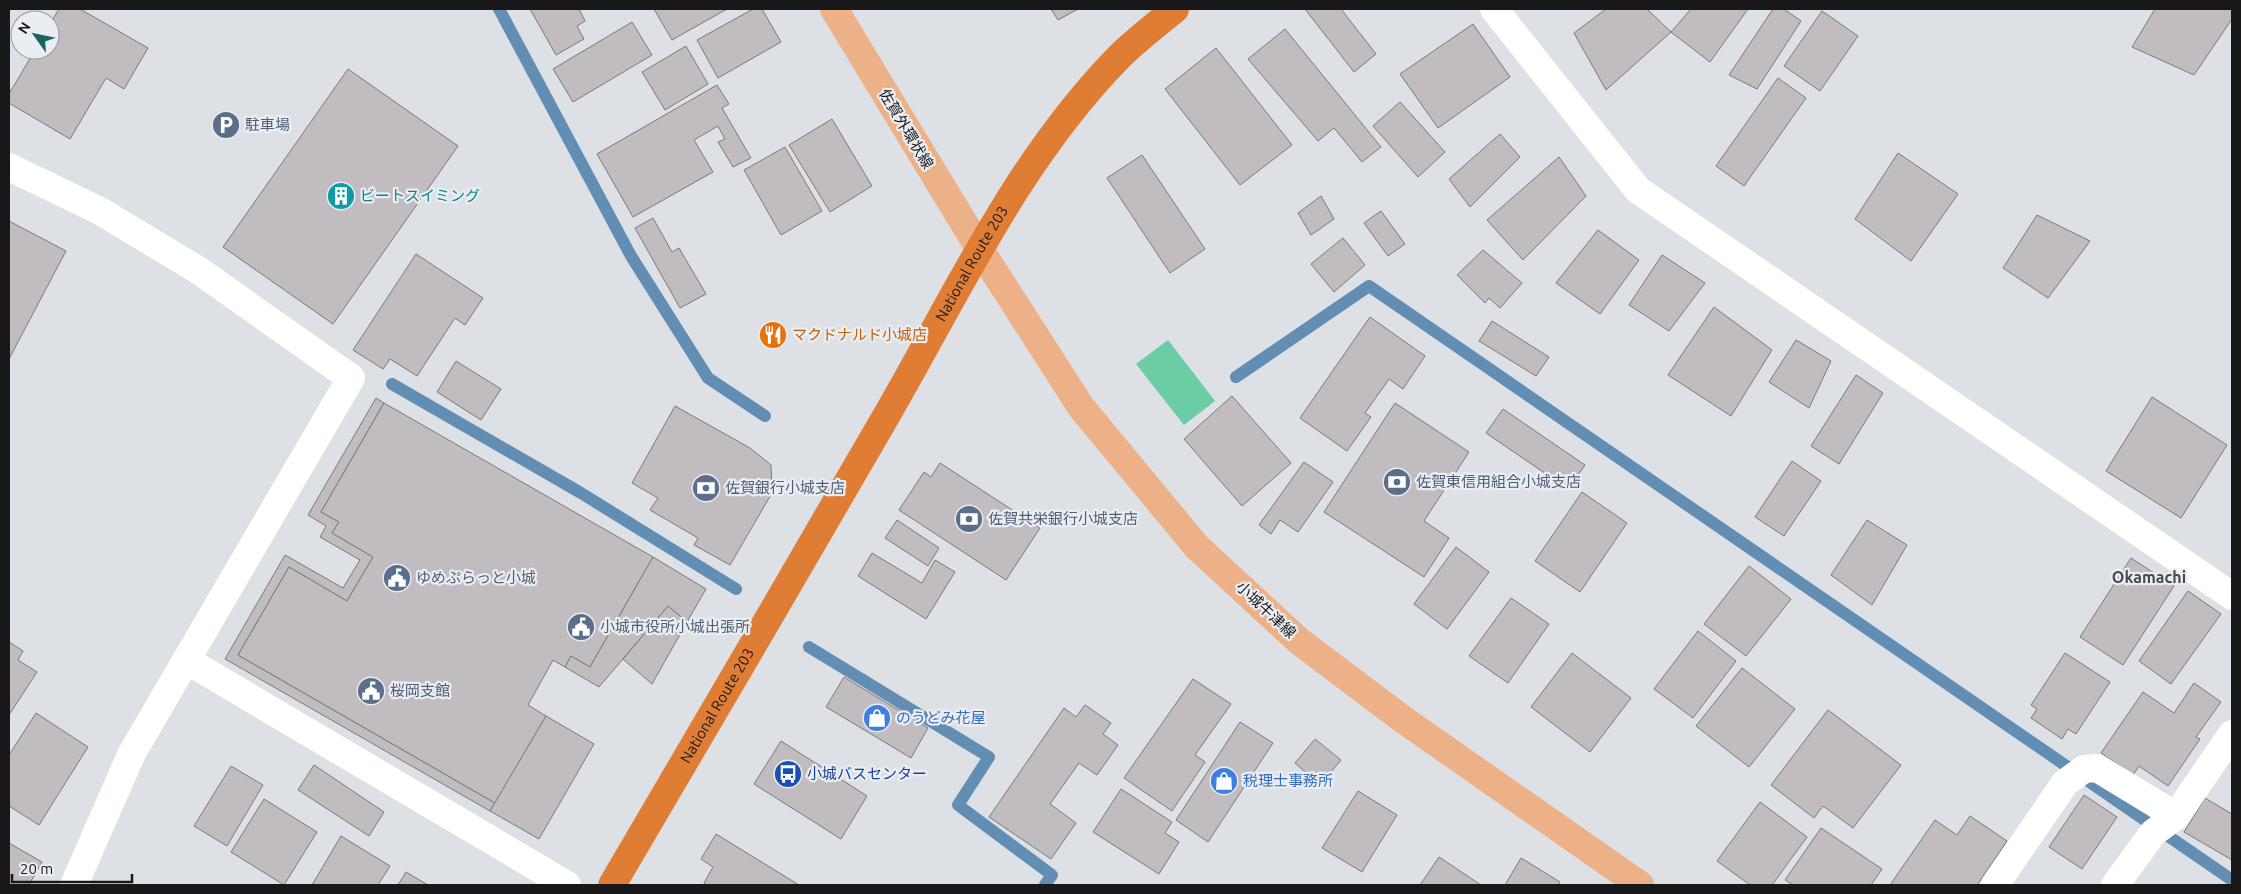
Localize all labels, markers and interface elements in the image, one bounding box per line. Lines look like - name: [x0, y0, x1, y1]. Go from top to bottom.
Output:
- north arrow: [10, 10, 60, 60]
- text: N: [15, 19, 34, 37]
- street label: 佐賀外環状線: [876, 86, 937, 172]
- parking icon: 駐車場: [211, 110, 241, 140]
- place label: 駐車場: [245, 116, 290, 133]
- building icon: ビートスイミング: [326, 181, 356, 211]
- place label: ビートスイミング: [360, 187, 480, 204]
- street label: National Route 203: [932, 203, 1011, 324]
- restaurant icon: マクドナルド小城店: [758, 320, 788, 350]
- place label: マクドナルド小城店: [792, 326, 927, 343]
- bank icon: 佐賀東信用組合小城支店: [1382, 467, 1412, 497]
- bank icon: 佐賀銀行小城支店: [691, 473, 721, 503]
- place label: 佐賀東信用組合小城支店: [1416, 473, 1581, 490]
- place label: 佐賀銀行小城支店: [725, 479, 845, 496]
- bank icon: 佐賀共栄銀行小城支店: [954, 504, 984, 534]
- place label: 佐賀共栄銀行小城支店: [988, 510, 1138, 527]
- public building icon: ゆめぷらっと小城: [382, 563, 412, 593]
- district label: Okamachi: [2112, 568, 2186, 586]
- place label: ゆめぷらっと小城: [416, 569, 536, 586]
- street label: 小城牛津線: [1233, 578, 1300, 641]
- public building icon: 小城市役所小城出張所: [566, 612, 596, 642]
- place label: 小城市役所小城出張所: [600, 618, 750, 635]
- street label: National Route 203: [677, 645, 757, 766]
- public building icon: 桜岡支館: [356, 676, 386, 706]
- place label: 桜岡支館: [390, 682, 450, 699]
- shop icon: のうどみ花屋: [862, 703, 892, 733]
- place label: のうどみ花屋: [896, 709, 986, 726]
- bus stop icon: 小城バスセンター: [773, 759, 803, 789]
- place label: 小城バスセンター: [807, 765, 927, 782]
- shop icon: 税理士事務所: [1209, 766, 1239, 796]
- place label: 税理士事務所: [1243, 772, 1333, 789]
- scale bar: [12, 852, 132, 884]
- text: 20 m: [20, 860, 53, 877]

